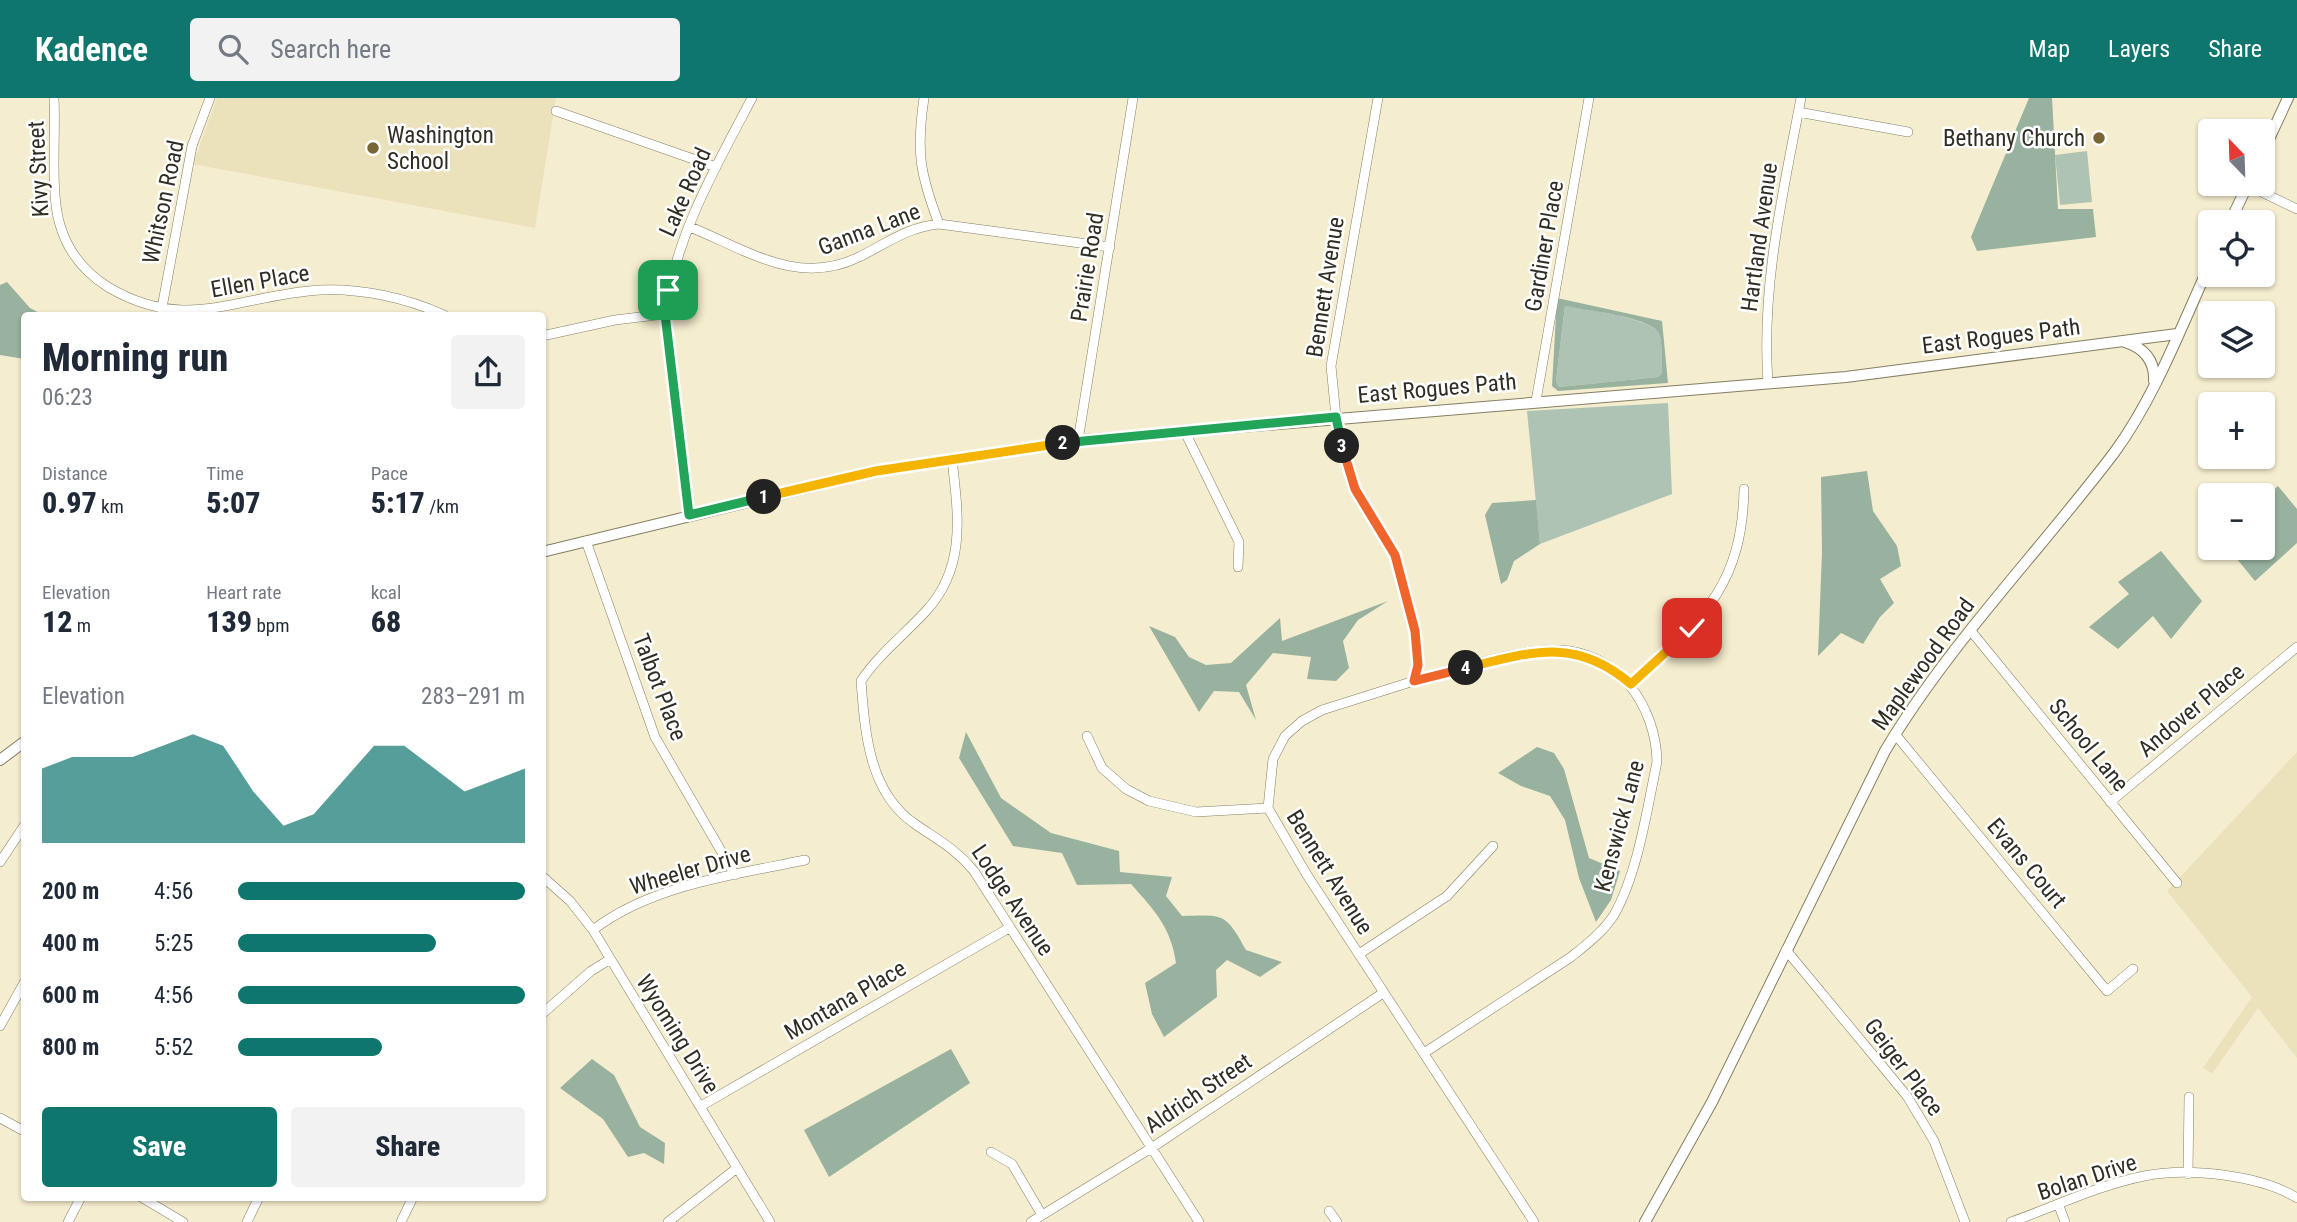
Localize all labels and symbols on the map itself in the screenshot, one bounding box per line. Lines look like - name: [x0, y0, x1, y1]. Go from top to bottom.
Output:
- north arrow: [2198, 119, 2275, 196]
- street label: Kivy Street: [22, 120, 55, 218]
- place label: Washington School: [387, 122, 494, 175]
- place label: Bethany Church: [1943, 125, 2085, 152]
- marker: Bethany Church: [2091, 130, 2107, 146]
- street label: Whitson Road: [137, 138, 190, 266]
- marker: Washington School: [365, 140, 381, 156]
- street label: Lake Road: [654, 144, 717, 241]
- street label: Hartland Avenue: [1736, 161, 1783, 313]
- street label: Gardiner Place: [1520, 178, 1569, 314]
- street label: Ganna Lane: [814, 198, 924, 261]
- street label: Prairie Road: [1066, 211, 1109, 324]
- street label: Bennett Avenue: [1301, 215, 1350, 359]
- street label: Ellen Place: [209, 260, 311, 303]
- pin: [638, 260, 698, 320]
- street label: East Rogues Path: [1920, 313, 2082, 360]
- street label: East Rogues Path: [1356, 368, 1518, 409]
- pin: 2: [1046, 426, 1080, 460]
- pin: 3: [1324, 428, 1360, 464]
- pin: 1: [746, 480, 782, 514]
- street label: Maplewood Road: [1866, 593, 1980, 736]
- pin: [1662, 598, 1722, 658]
- street label: Talbot Place: [627, 630, 692, 744]
- pin: 4: [1448, 650, 1484, 686]
- street label: Andover Place: [2133, 658, 2250, 763]
- street label: School Lane: [2043, 694, 2134, 797]
- street label: Kenswick Lane: [1589, 757, 1650, 895]
- street label: Bennett Avenue: [1281, 805, 1379, 939]
- street label: Evans Court: [1981, 813, 2072, 914]
- street label: Wheeler Drive: [627, 840, 754, 901]
- street label: Lodge Avenue: [966, 840, 1059, 961]
- street label: Montana Place: [780, 955, 911, 1046]
- street label: Wyoming Drive: [630, 970, 725, 1099]
- street label: Geiger Place: [1858, 1013, 1949, 1121]
- street label: Aldrich Street: [1140, 1048, 1257, 1139]
- street label: Bolan Drive: [2034, 1149, 2140, 1206]

